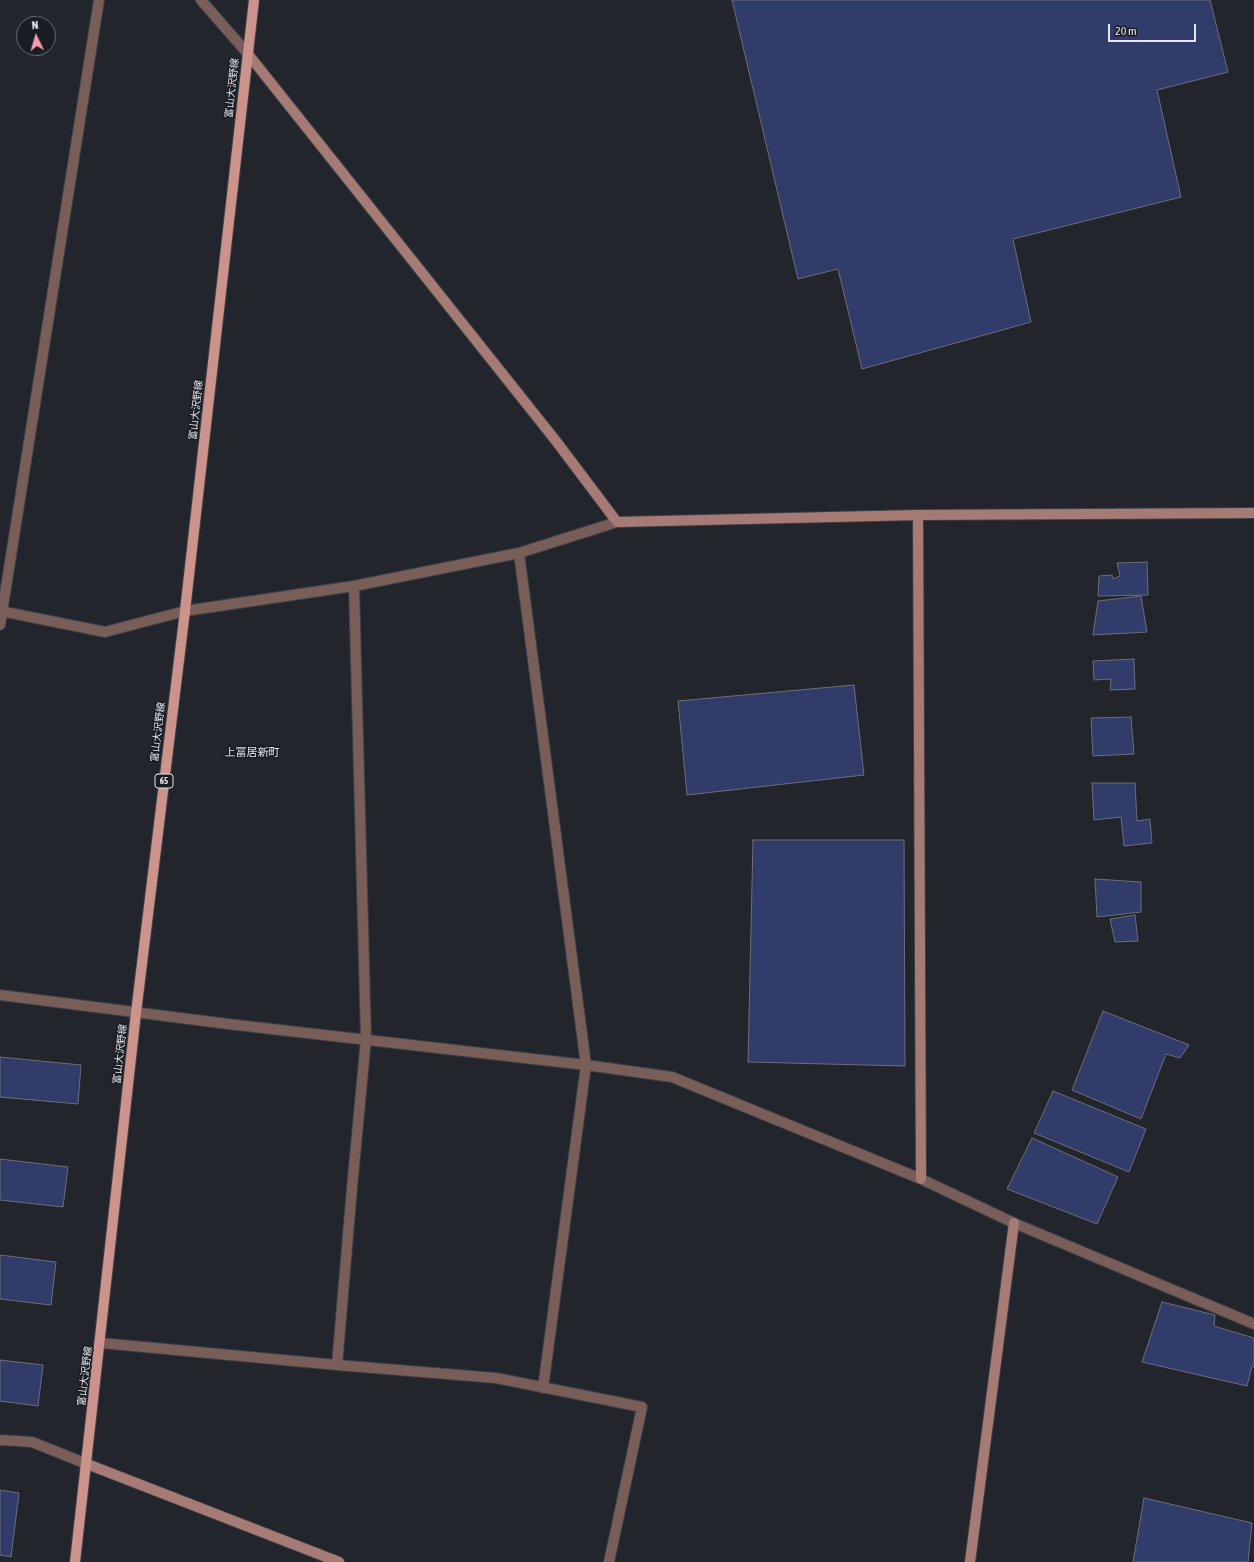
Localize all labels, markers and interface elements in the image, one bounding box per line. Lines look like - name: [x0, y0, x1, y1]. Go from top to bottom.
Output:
- north arrow: [16, 16, 56, 56]
- scale bar: [1110, 16, 1198, 42]
- text: N: [31, 19, 39, 31]
- text: 20 m: [1115, 24, 1137, 38]
- street label: 富山大沢野線: [223, 58, 241, 118]
- street label: 富山大沢野線: [187, 380, 205, 440]
- street label: 富山大沢野線: [148, 701, 168, 763]
- district label: 上冨居新町: [225, 746, 279, 760]
- road number: 65: [155, 774, 173, 788]
- street label: 富山大沢野線: [111, 1024, 129, 1084]
- street label: 富山大沢野線: [75, 1345, 95, 1407]

